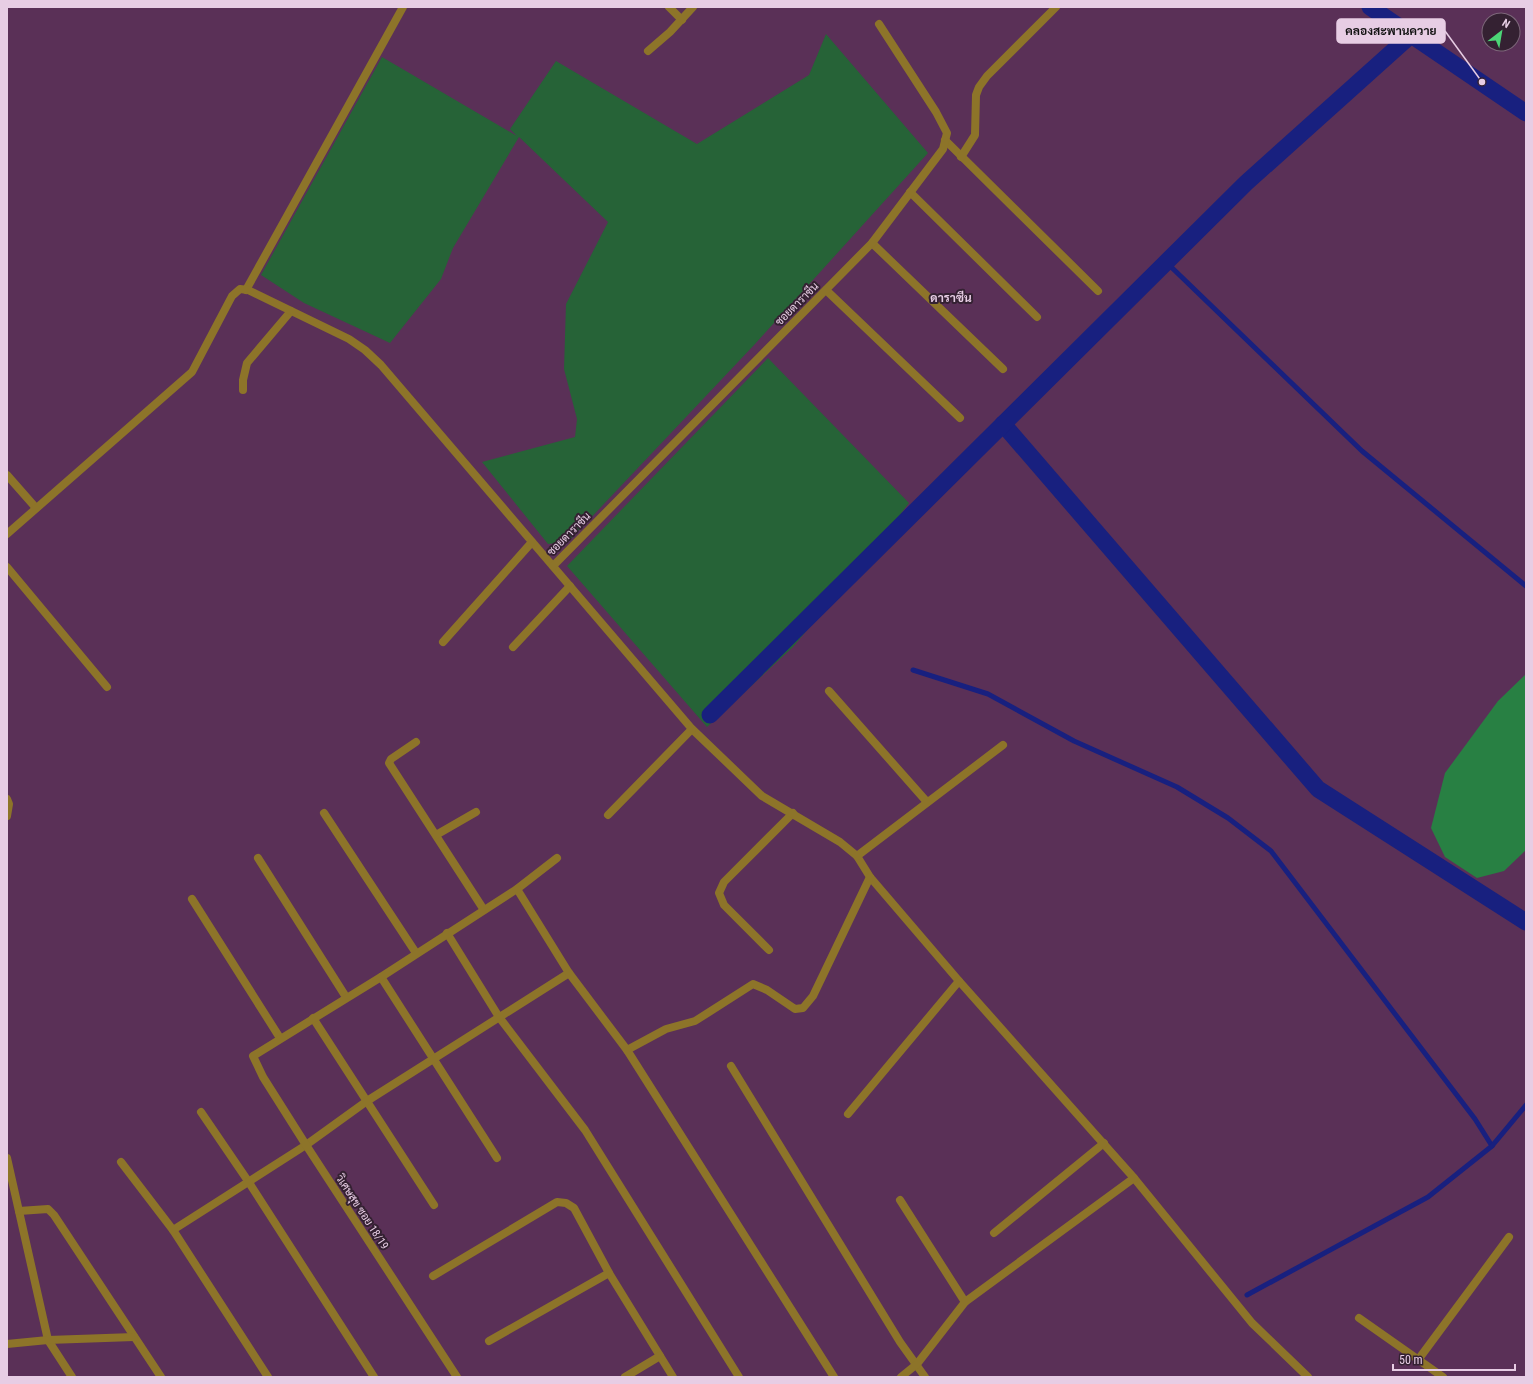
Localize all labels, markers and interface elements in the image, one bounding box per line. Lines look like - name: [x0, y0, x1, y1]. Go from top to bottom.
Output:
- north arrow: [1481, 12, 1521, 52]
- text: N: [1500, 17, 1512, 31]
- callout: คลองสะพานควาย: [1337, 19, 1445, 43]
- text: คลองสะพานควาย: [1345, 24, 1437, 38]
- street label: ซอยดาราซีน: [771, 278, 821, 328]
- district label: ดาราซีน: [930, 290, 972, 305]
- street label: ซอยดาราซีน: [543, 508, 593, 558]
- street label: วิเศษสุข ซอย 18/19: [331, 1172, 391, 1253]
- scale bar: [1393, 1346, 1515, 1372]
- text: 50 m: [1399, 1353, 1423, 1367]

